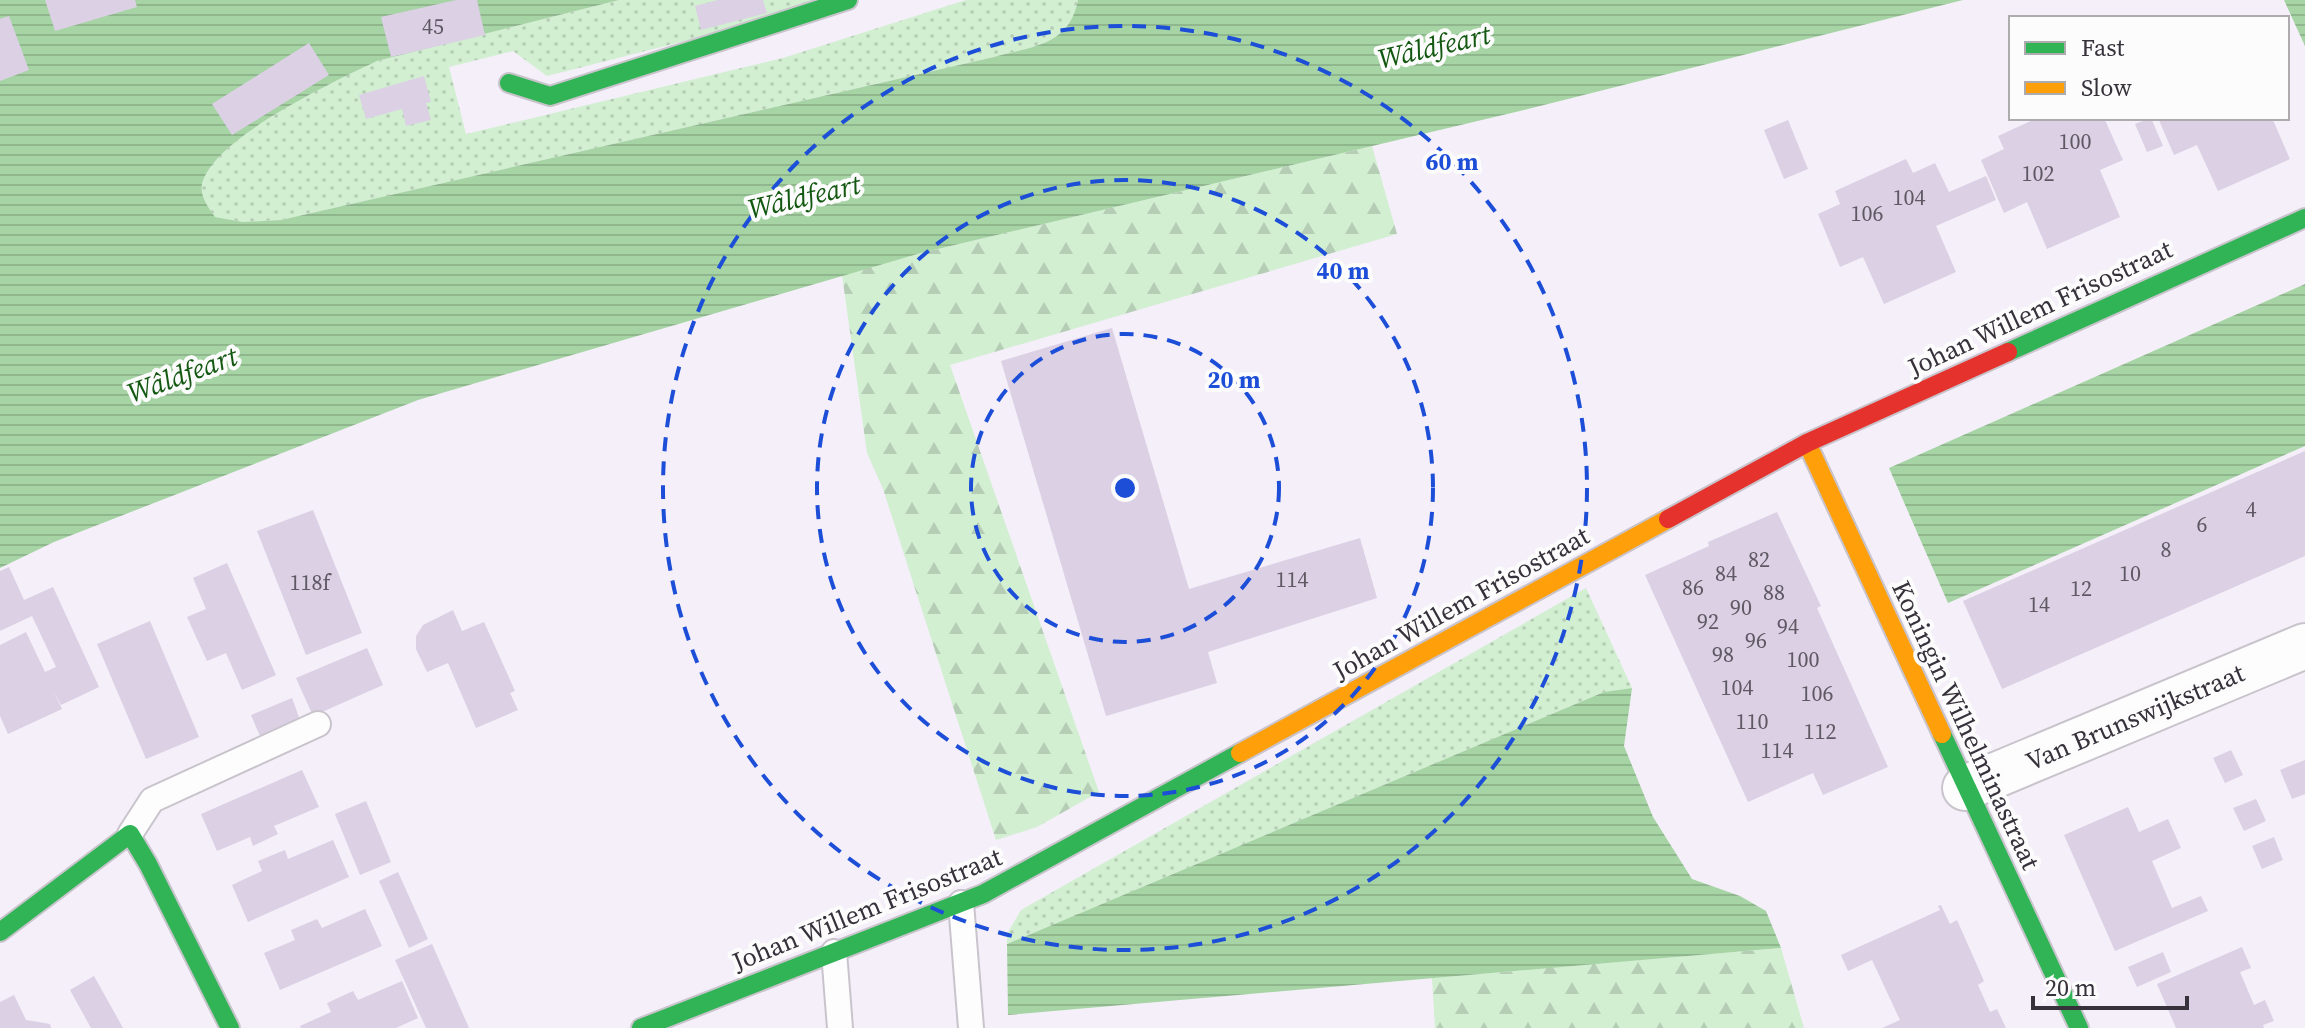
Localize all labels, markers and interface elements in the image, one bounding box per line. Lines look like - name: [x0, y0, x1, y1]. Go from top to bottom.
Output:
- house number: 45: [422, 11, 444, 41]
- water label: Wâldfeart: [1374, 14, 1496, 77]
- legend: [2009, 16, 2289, 120]
- text: Fast: [2081, 31, 2125, 64]
- text: Slow: [2081, 71, 2132, 104]
- house number: 100: [2058, 126, 2092, 156]
- text: 60 m: [1426, 145, 1479, 178]
- house number: 102: [2021, 158, 2055, 188]
- water label: Wâldfeart: [744, 164, 866, 227]
- house number: 104: [1892, 182, 1926, 212]
- house number: 106: [1850, 198, 1884, 228]
- street label: Johan Willem Frisostraat: [1901, 231, 2178, 386]
- text: 40 m: [1317, 254, 1370, 287]
- water label: Wâldfeart: [122, 336, 244, 411]
- text: 20 m: [1208, 363, 1261, 396]
- centre of rings: [1111, 474, 1139, 502]
- house number: 4: [2245, 494, 2257, 524]
- house number: 6: [2196, 509, 2208, 539]
- street label: Johan Willem Frisostraat: [1326, 517, 1596, 689]
- house number: 8: [2160, 534, 2172, 564]
- house number: 82: [1748, 544, 1770, 574]
- house number: 84: [1715, 558, 1737, 588]
- house number: 10: [2119, 558, 2141, 588]
- house number: 114: [1275, 564, 1309, 594]
- house number: 118f: [290, 567, 333, 597]
- house number: 86: [1682, 572, 1704, 602]
- house number: 12: [2070, 573, 2092, 603]
- street label: Koningin Wilhelminastraat: [1883, 575, 2049, 876]
- house number: 88: [1763, 577, 1785, 607]
- house number: 14: [2028, 589, 2050, 619]
- house number: 90: [1730, 592, 1752, 622]
- house number: 92: [1697, 606, 1719, 636]
- house number: 94: [1777, 611, 1799, 641]
- house number: 96: [1745, 625, 1767, 655]
- house number: 98: [1712, 639, 1734, 669]
- house number: 100: [1786, 644, 1820, 674]
- street label: Van Brunswijkstraat: [2020, 654, 2250, 779]
- house number: 104: [1720, 672, 1754, 702]
- house number: 106: [1800, 678, 1834, 708]
- house number: 110: [1735, 706, 1769, 736]
- house number: 112: [1803, 716, 1837, 746]
- house number: 114: [1760, 735, 1794, 765]
- street label: Johan Willem Frisostraat: [726, 838, 1008, 980]
- scale bar: [2033, 960, 2187, 1010]
- text: 20 m: [2045, 971, 2096, 1004]

